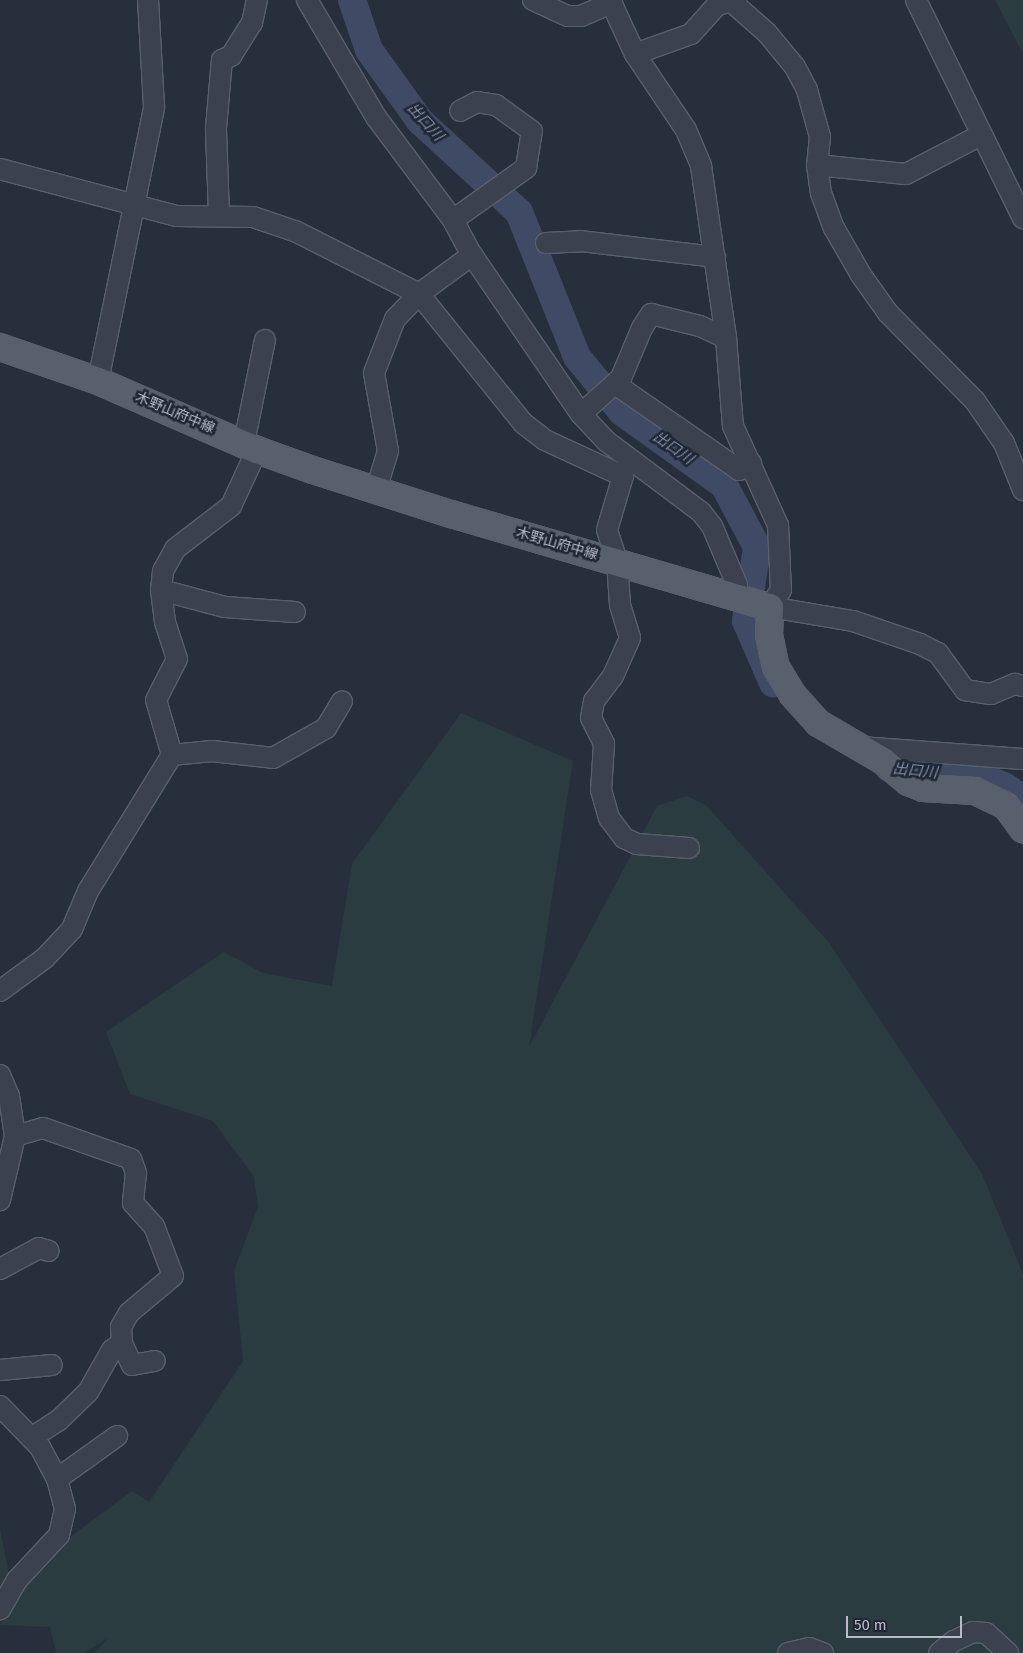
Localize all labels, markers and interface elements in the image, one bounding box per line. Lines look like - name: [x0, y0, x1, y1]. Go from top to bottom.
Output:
- water label: 出口川: [403, 99, 447, 145]
- street label: 木野山府中線: [133, 389, 217, 437]
- water label: 出口川: [649, 428, 697, 468]
- street label: 木野山府中線: [514, 524, 600, 564]
- water label: 出口川: [892, 760, 938, 782]
- scale bar: [848, 1606, 964, 1638]
- text: 50 m: [854, 1616, 887, 1634]

